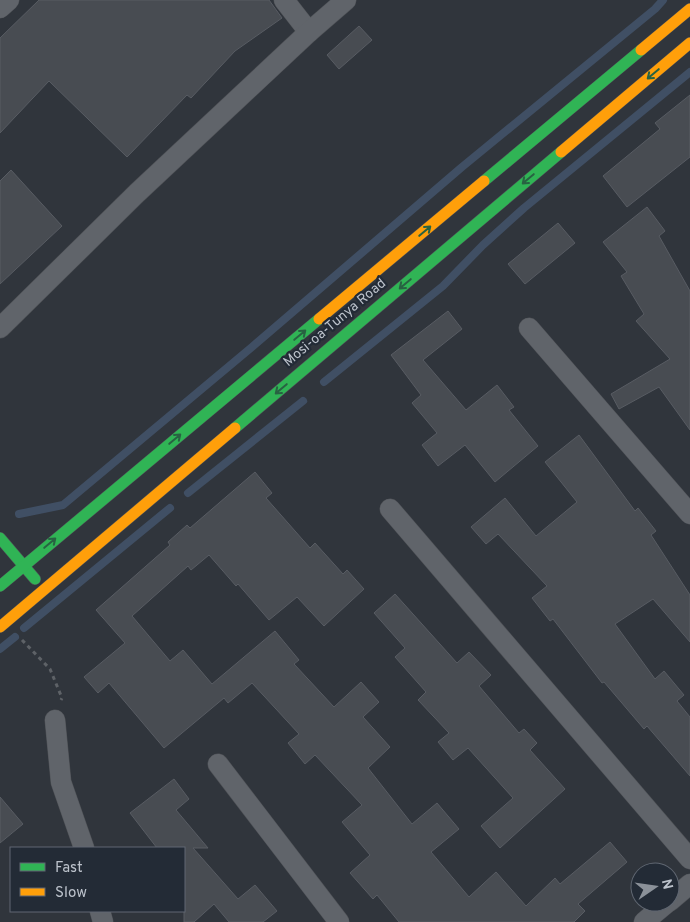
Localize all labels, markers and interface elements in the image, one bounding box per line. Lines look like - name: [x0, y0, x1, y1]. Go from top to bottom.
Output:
- one-way arrow: [646, 68, 659, 80]
- one-way arrow: [522, 173, 535, 184]
- one-way arrow: [418, 225, 431, 237]
- street label: Mosi-oa-Tunya Road: [280, 275, 390, 371]
- one-way arrow: [398, 278, 411, 290]
- one-way arrow: [293, 330, 306, 341]
- one-way arrow: [274, 384, 287, 395]
- one-way arrow: [168, 434, 181, 445]
- one-way arrow: [44, 538, 57, 549]
- legend: [10, 847, 185, 912]
- text: Fast: [55, 859, 83, 878]
- north arrow: [630, 862, 680, 912]
- text: N: [657, 878, 676, 891]
- text: Slow: [55, 884, 87, 903]

